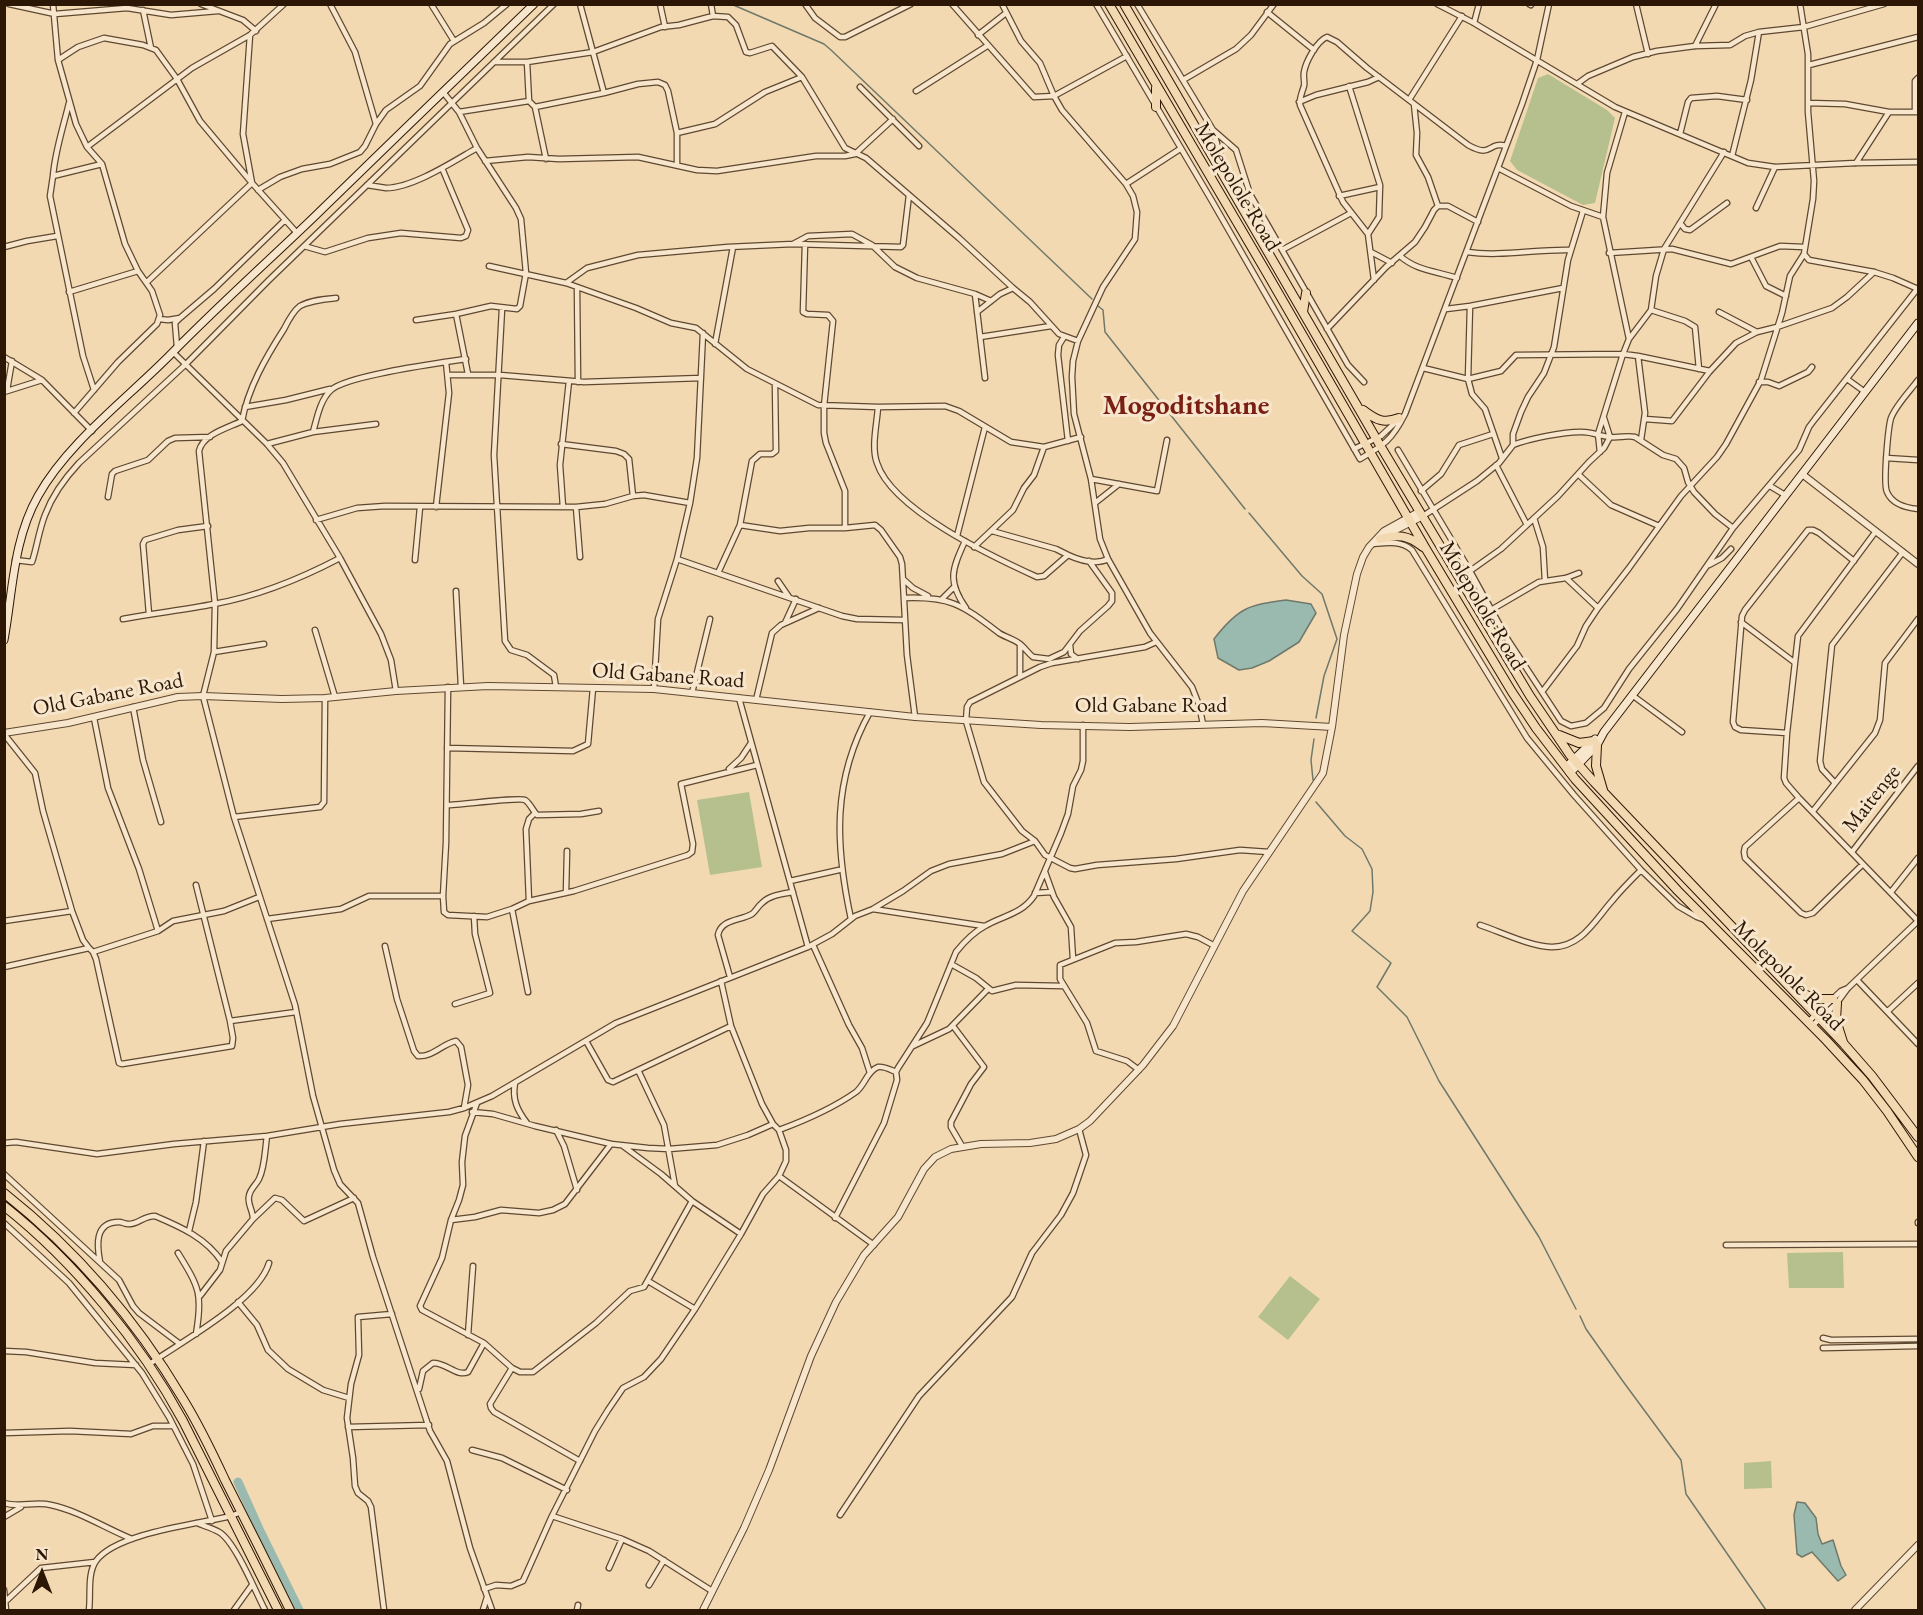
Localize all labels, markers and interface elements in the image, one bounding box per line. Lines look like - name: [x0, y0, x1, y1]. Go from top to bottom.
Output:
- street label: Molepolole Road: [1188, 118, 1286, 256]
- district label: Mogoditshane: [1103, 389, 1269, 423]
- street label: Molepolole Road: [1433, 537, 1531, 675]
- street label: Old Gabane Road: [591, 658, 745, 694]
- street label: Old Gabane Road: [31, 667, 185, 723]
- street label: Old Gabane Road: [1075, 693, 1227, 719]
- street label: Maitenge: [1837, 760, 1907, 838]
- street label: Molepolole Road: [1727, 915, 1849, 1037]
- north arrow: [12, 1543, 72, 1603]
- text: N: [36, 1544, 48, 1565]

